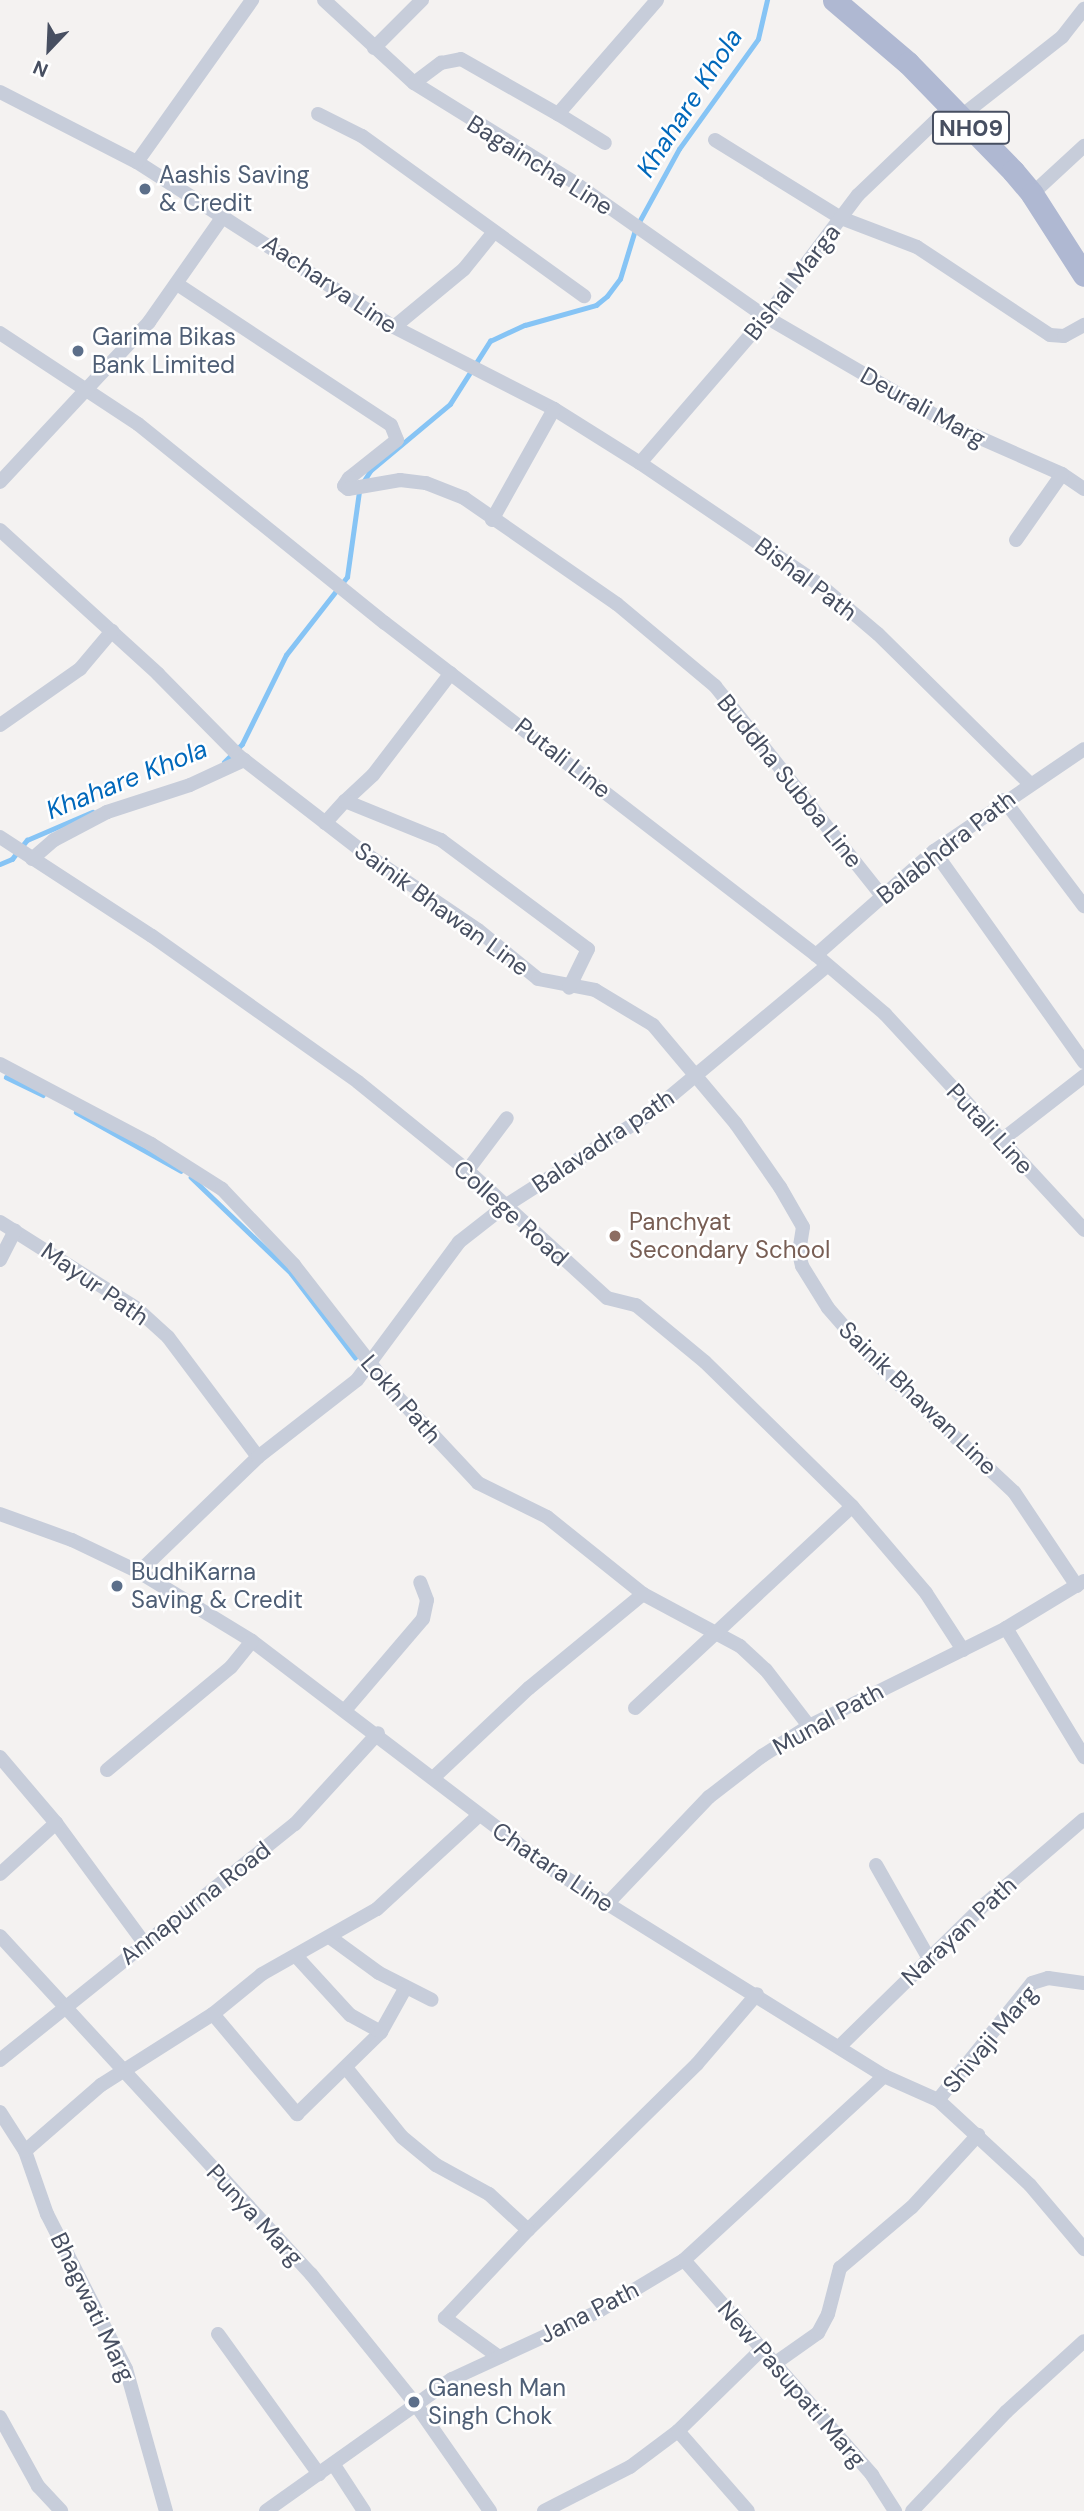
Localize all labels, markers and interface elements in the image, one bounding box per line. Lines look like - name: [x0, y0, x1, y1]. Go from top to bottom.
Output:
- north arrow: [14, 14, 84, 84]
- water label: Khahare Khola: [630, 23, 750, 183]
- text: N: [29, 55, 52, 83]
- road number: NH09: [931, 108, 1011, 148]
- street label: Bagaincha Line: [462, 109, 618, 221]
- place label: Aashis Saving & Credit: [159, 161, 310, 217]
- marker: Aashis Saving & Credit: [137, 181, 153, 197]
- street label: Bishal Marga: [738, 218, 846, 346]
- street label: Aacharya Line: [257, 228, 403, 340]
- place label: Garima Bikas Bank Limited: [92, 323, 236, 379]
- marker: Garima Bikas Bank Limited: [70, 343, 86, 359]
- street label: Deurali Marg: [855, 361, 991, 453]
- street label: Bishal Path: [749, 531, 863, 627]
- street label: Buddha Subba Line: [711, 689, 869, 873]
- street label: Putali Line: [509, 712, 617, 804]
- water label: Khahare Khola: [42, 733, 212, 827]
- street label: Balabhdra Path: [871, 784, 1021, 910]
- street label: Sainik Bhawan Line: [349, 836, 535, 982]
- street label: Putali Line: [941, 1078, 1039, 1180]
- street label: Balavadra path: [527, 1083, 679, 1199]
- street label: College Road: [448, 1154, 574, 1272]
- place label: Panchyat Secondary School: [629, 1208, 830, 1264]
- marker: Panchyat Secondary School: [607, 1228, 623, 1244]
- street label: Mayur Path: [36, 1236, 154, 1332]
- street label: Sainik Bhawan Line: [833, 1315, 1003, 1481]
- street label: Lokh Path: [355, 1349, 447, 1449]
- place label: BudhiKarna Saving & Credit: [131, 1558, 303, 1614]
- marker: BudhiKarna Saving & Credit: [109, 1578, 125, 1594]
- street label: Munal Path: [768, 1677, 888, 1761]
- street label: Chatara Line: [487, 1816, 619, 1918]
- street label: Annapurna Road: [114, 1835, 276, 1971]
- street label: Narayan Path: [896, 1871, 1022, 1991]
- street label: Shivaji Marg: [937, 1979, 1043, 2099]
- street label: Punya Marg: [201, 2158, 309, 2272]
- street label: Bhagwati Marg: [45, 2228, 141, 2386]
- street label: Jana Path: [535, 2275, 643, 2349]
- street label: New Pasupati Marg: [712, 2295, 872, 2473]
- place label: Ganesh Man Singh Chok: [428, 2374, 566, 2430]
- marker: Ganesh Man Singh Chok: [406, 2394, 422, 2410]

